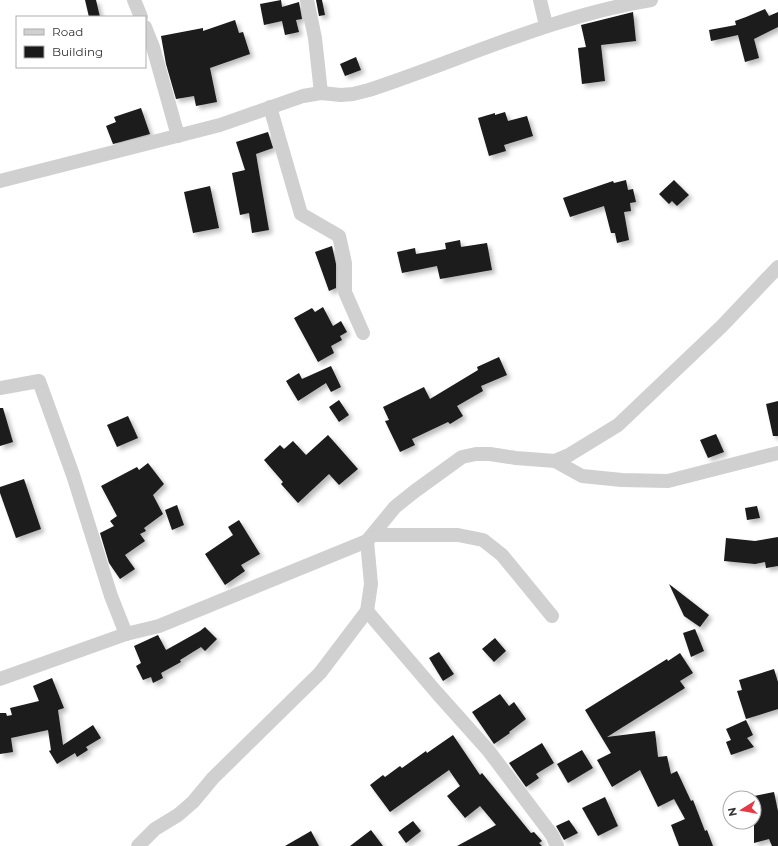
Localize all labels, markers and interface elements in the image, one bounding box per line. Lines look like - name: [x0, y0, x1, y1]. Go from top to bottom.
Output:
- legend: [16, 16, 146, 68]
- text: Road: [52, 24, 83, 39]
- text: Building: [52, 44, 103, 59]
- north arrow: [722, 790, 762, 830]
- text: N: [724, 806, 740, 818]

